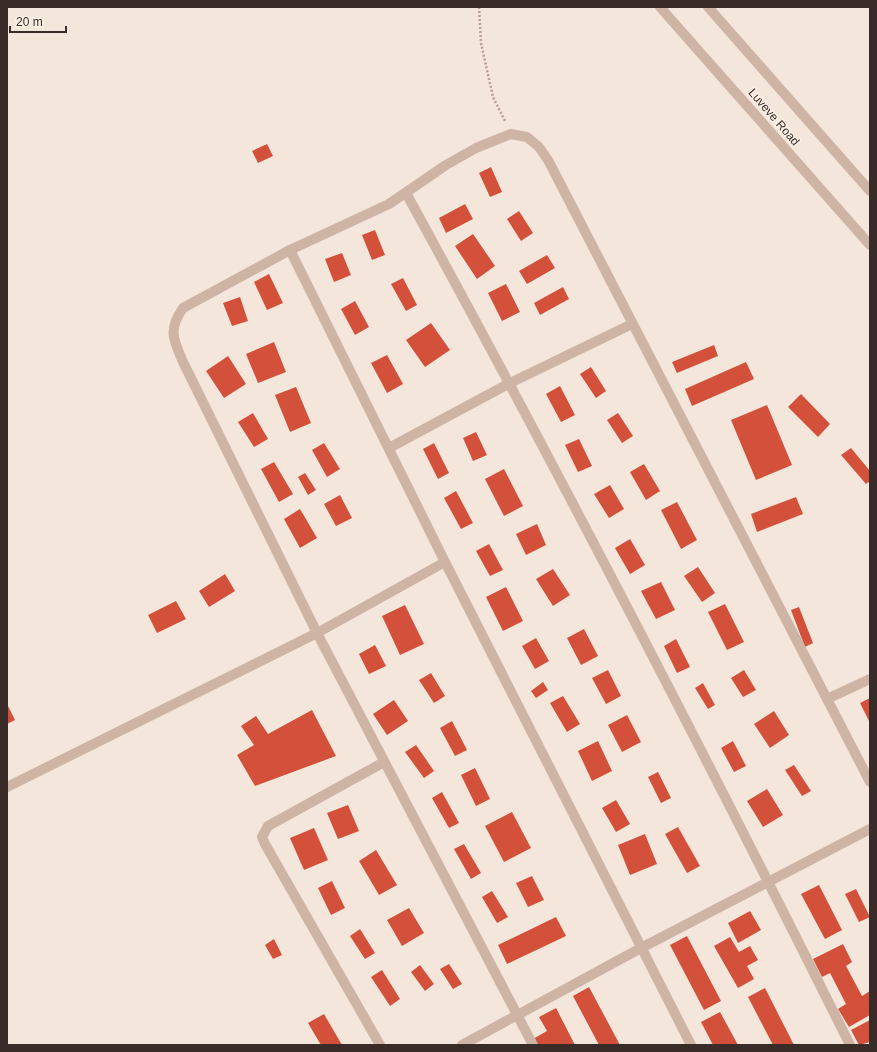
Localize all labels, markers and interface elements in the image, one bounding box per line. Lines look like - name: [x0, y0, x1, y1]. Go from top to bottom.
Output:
- scale bar: [10, 8, 66, 34]
- text: 20 m: [16, 15, 43, 29]
- street label: Luveve Road: [746, 86, 802, 148]

